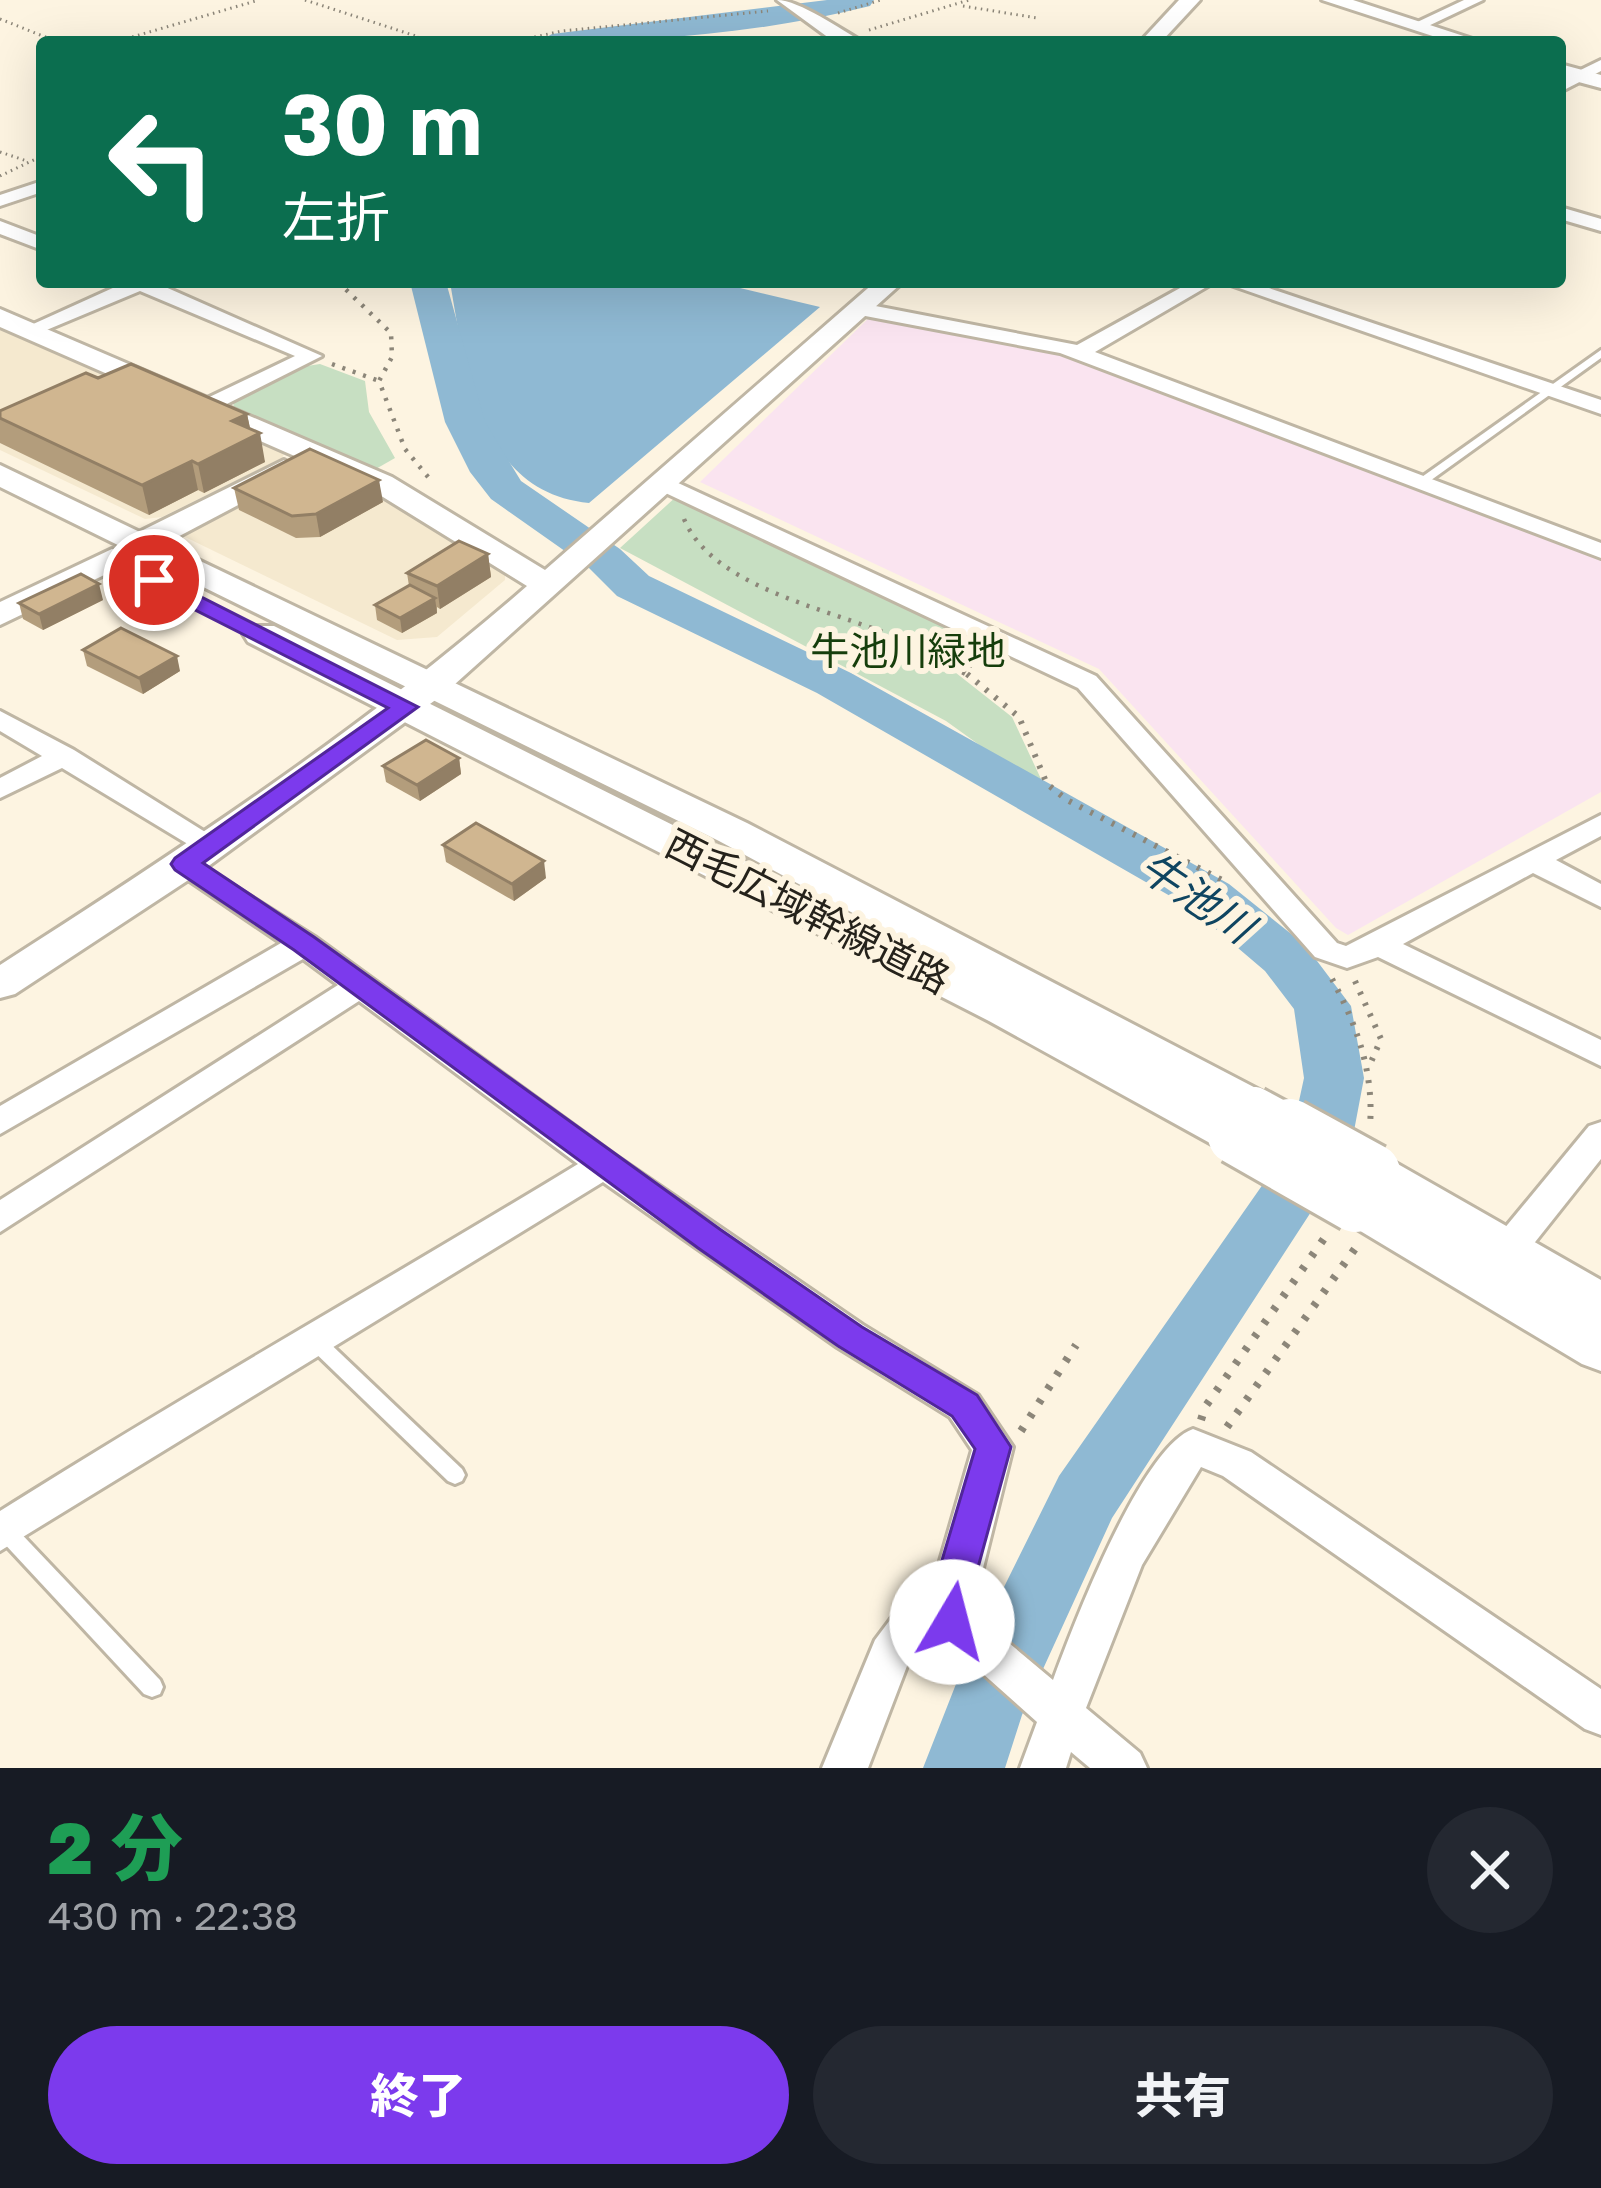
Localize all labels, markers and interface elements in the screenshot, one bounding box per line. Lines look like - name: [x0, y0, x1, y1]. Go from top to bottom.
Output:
- text: 30 m: [282, 73, 482, 173]
- icon: left: [84, 84, 240, 240]
- text: 左折: [282, 184, 390, 249]
- pin: [103, 529, 205, 631]
- icon: arrive: [121, 547, 187, 613]
- park label: 牛池川緑地: [810, 627, 1006, 674]
- street label: 西毛広域幹線道路: [658, 819, 958, 1003]
- water label: 牛池川: [1131, 840, 1267, 954]
- position arrow: [889, 1559, 1015, 1685]
- text: 2 分: [48, 1803, 183, 1890]
- button: close: [1427, 1807, 1553, 1933]
- text: 430 m · 22:38: [48, 1892, 298, 1939]
- button: 終了: [48, 2026, 789, 2164]
- button: 共有: [813, 2026, 1553, 2164]

